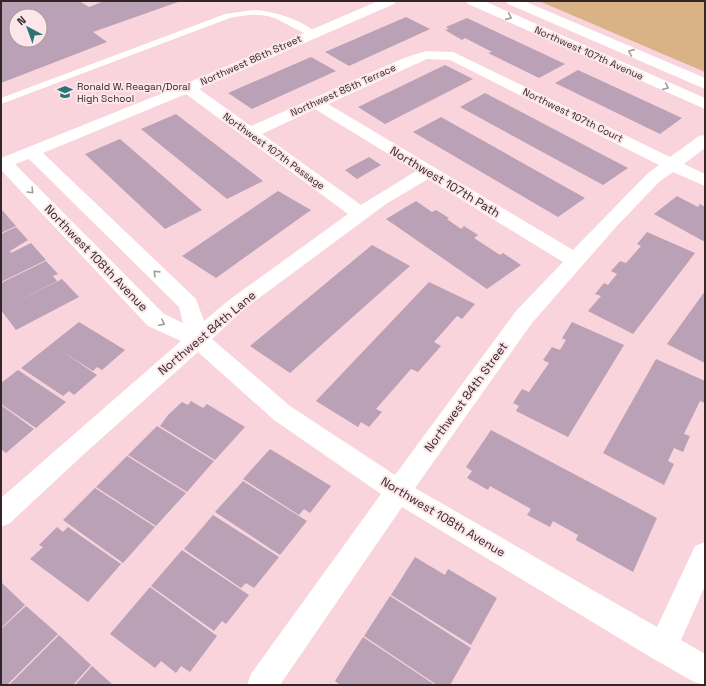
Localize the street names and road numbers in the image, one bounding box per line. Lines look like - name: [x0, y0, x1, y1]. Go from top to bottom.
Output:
- street label: Northwest 107th Avenue: [532, 23, 646, 83]
- street label: Northwest 86th Street: [198, 32, 304, 88]
- street label: Northwest 85th Terrace: [288, 61, 398, 119]
- street label: Northwest 107th Court: [521, 85, 626, 145]
- street label: Northwest 107th Passage: [220, 110, 328, 192]
- street label: Northwest 107th Path: [387, 143, 503, 221]
- street label: Northwest 108th Avenue: [41, 201, 151, 315]
- street label: Northwest 84th Lane: [155, 287, 259, 379]
- street label: Northwest 84th Street: [421, 339, 511, 455]
- street label: Northwest 108th Avenue: [378, 473, 508, 561]

